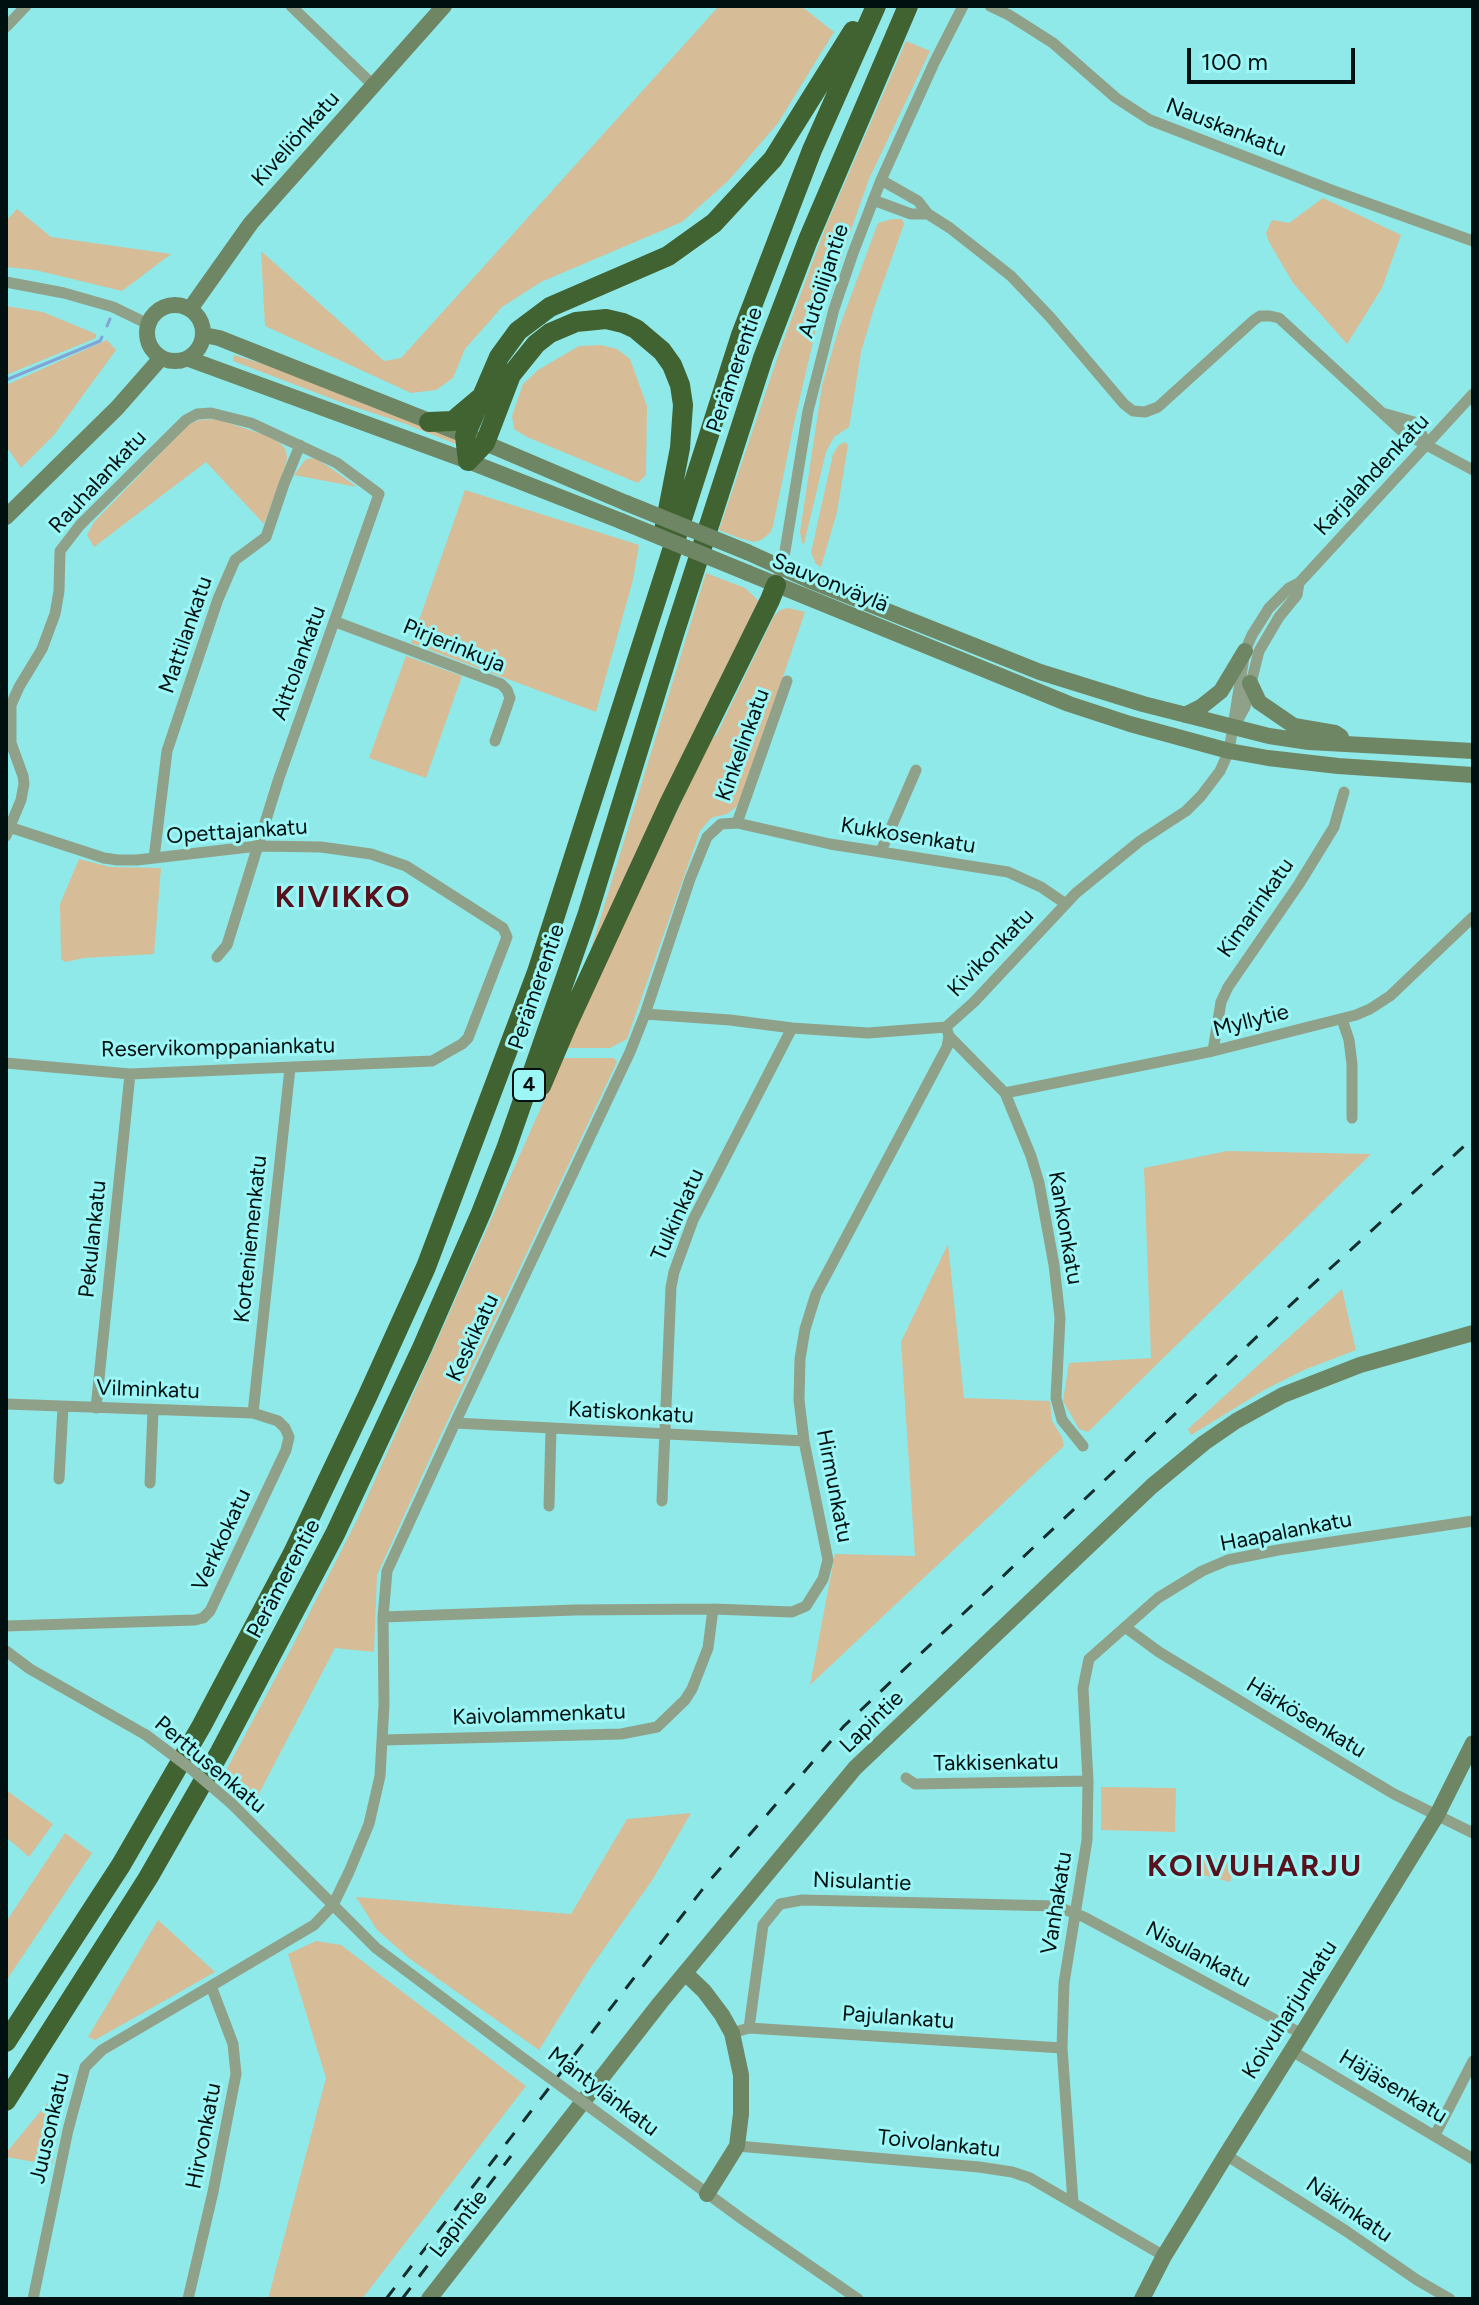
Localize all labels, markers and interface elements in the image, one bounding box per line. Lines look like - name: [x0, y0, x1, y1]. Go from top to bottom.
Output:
- scale bar: [1191, 32, 1359, 82]
- text: 100 m: [1201, 47, 1268, 76]
- street label: Kiveliönkatu: [246, 86, 346, 192]
- street label: Nauskankatu: [1162, 93, 1290, 163]
- street label: Autoilijantie: [793, 221, 855, 341]
- street label: Perämerentie: [701, 304, 769, 436]
- street label: Karjalahdenkatu: [1309, 409, 1435, 541]
- street label: Rauhalankatu: [44, 425, 152, 539]
- street label: Sauvonväylä: [768, 548, 892, 618]
- street label: Mattilankatu: [154, 573, 218, 697]
- street label: Aittolankatu: [266, 602, 332, 724]
- street label: Pirjerinkuja: [399, 614, 509, 678]
- street label: Kinkelinkatu: [710, 685, 776, 805]
- street label: Kukkosenkatu: [839, 812, 977, 860]
- street label: Opettajankatu: [165, 814, 309, 850]
- street label: Kimarinkatu: [1212, 853, 1300, 963]
- district label: KIVIKKO: [275, 880, 411, 916]
- street label: Kivikonkatu: [942, 903, 1040, 1003]
- street label: Perämerentie: [503, 921, 571, 1053]
- street label: Myllytie: [1211, 999, 1291, 1043]
- street label: Reservikomppaniankatu: [101, 1033, 335, 1063]
- road number: 4: [513, 1069, 545, 1101]
- street label: Korteniemenkatu: [229, 1154, 273, 1324]
- street label: Tulkinkatu: [646, 1165, 710, 1265]
- street label: Kankonkatu: [1042, 1169, 1088, 1287]
- street label: Pekulankatu: [74, 1179, 112, 1299]
- street label: Keskikatu: [441, 1290, 505, 1386]
- street label: Vilminkatu: [96, 1375, 200, 1405]
- street label: Katiskonkatu: [567, 1397, 695, 1429]
- street label: Hirmunkatu: [810, 1427, 858, 1545]
- street label: Verkkokatu: [187, 1485, 257, 1595]
- street label: Haapalankatu: [1218, 1506, 1354, 1558]
- street label: Perämerentie: [242, 1515, 326, 1643]
- street label: Härkösenkatu: [1241, 1672, 1371, 1764]
- street label: Lapintie: [835, 1685, 909, 1759]
- street label: Kaivolammenkatu: [452, 1699, 626, 1731]
- street label: Perttusenkatu: [149, 1711, 271, 1819]
- street label: Takkisenkatu: [933, 1749, 1059, 1777]
- district label: KOIVUHARJU: [1147, 1849, 1363, 1885]
- street label: Vanhakatu: [1036, 1850, 1078, 1956]
- street label: Nisulantie: [812, 1867, 912, 1897]
- street label: Nisulankatu: [1141, 1916, 1255, 1994]
- street label: Koivuharjunkatu: [1237, 1936, 1343, 2084]
- street label: Pajulankatu: [841, 2001, 955, 2035]
- street label: Mäntylänkatu: [542, 2042, 664, 2142]
- street label: Häjäsenkatu: [1334, 2044, 1452, 2130]
- street label: Juusonkatu: [24, 2070, 76, 2186]
- street label: Hirvonkatu: [181, 2081, 227, 2191]
- street label: Toivolankatu: [876, 2124, 1002, 2164]
- street label: Näkinkatu: [1301, 2172, 1397, 2248]
- street label: Lapintie: [424, 2185, 494, 2263]

